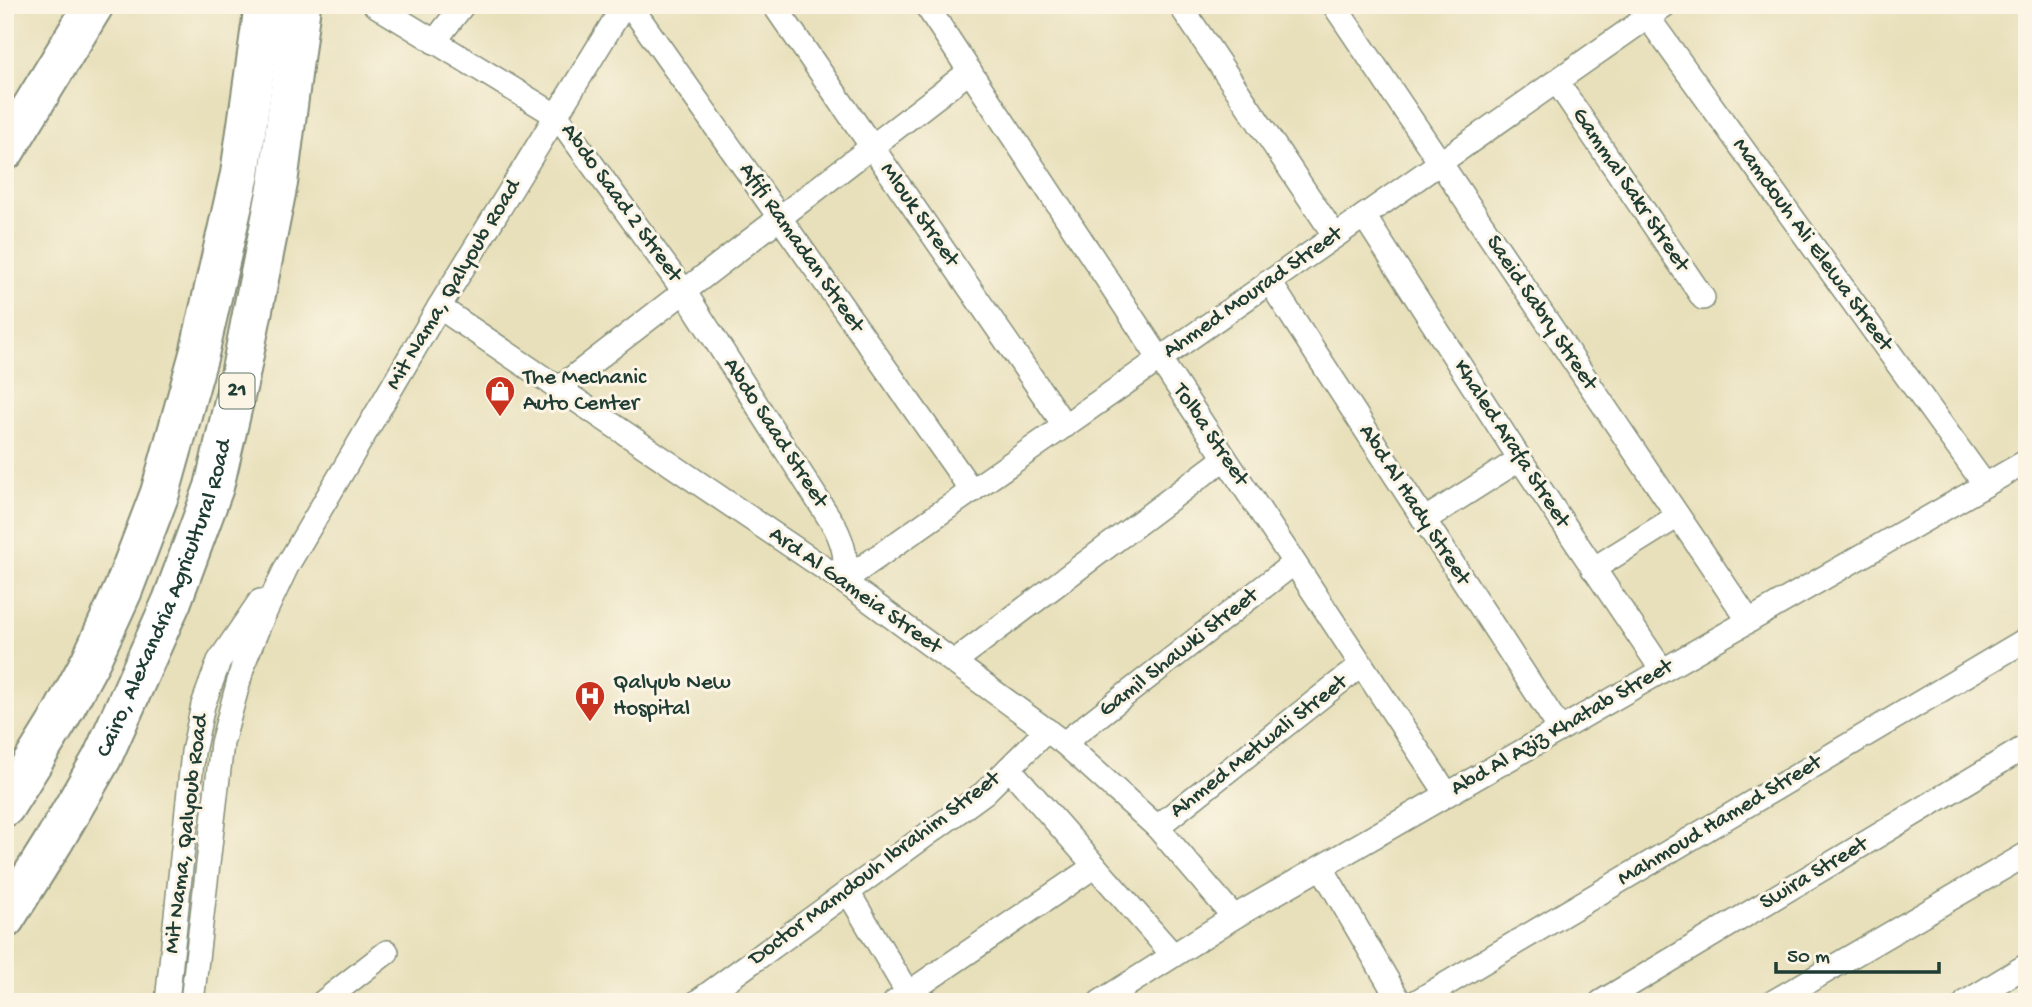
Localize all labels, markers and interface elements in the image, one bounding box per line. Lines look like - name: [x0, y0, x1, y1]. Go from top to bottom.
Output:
- street label: Gammal Sakr Street: [1565, 103, 1696, 278]
- street label: Abdo Saad 2 Street: [554, 118, 689, 289]
- street label: Mamdouh Ali Elewa Street: [1726, 133, 1899, 358]
- street label: Afifi Ramadan Street: [732, 158, 871, 339]
- street label: Mlouk Street: [873, 158, 966, 274]
- street label: Mit Nama, Qalyoub Road: [380, 174, 528, 395]
- street label: Ahmed Mourad Street: [1158, 220, 1349, 365]
- street label: Saeid Sabry Street: [1479, 230, 1604, 397]
- street label: Abdo Saad Street: [717, 353, 834, 514]
- street label: Khaled Arafa Street: [1447, 355, 1576, 534]
- place label: The Mechanic Auto Center: [521, 365, 647, 418]
- road number: 21: [219, 374, 254, 408]
- shop icon: The Mechanic Auto Center: [483, 374, 517, 418]
- street label: Tolba Street: [1165, 377, 1255, 493]
- street label: Abd Al Hady Street: [1352, 420, 1477, 592]
- street label: Cairo, Alexandria Agricultural Road: [91, 435, 238, 762]
- street label: Ard Al Gameia Street: [763, 521, 948, 662]
- street label: Gamil Shawki Street: [1094, 581, 1265, 724]
- street label: Abd Al Aziz Khatab Street: [1446, 653, 1679, 803]
- street label: Ahmed Metwali Street: [1165, 668, 1354, 825]
- place label: Qalyub New Hospital: [613, 670, 731, 723]
- hospital icon: Qalyub New Hospital: [573, 679, 607, 723]
- street label: Mit Nama, Qalyoub Road: [159, 711, 215, 955]
- street label: Mahmoud Hamed Street: [1613, 748, 1828, 893]
- street label: Doctor Mamdouh Ibrahim Street: [742, 765, 1007, 974]
- street label: Swira Street: [1755, 830, 1874, 917]
- scale bar: [1776, 930, 1939, 974]
- text: 50 m: [1787, 946, 1830, 971]

